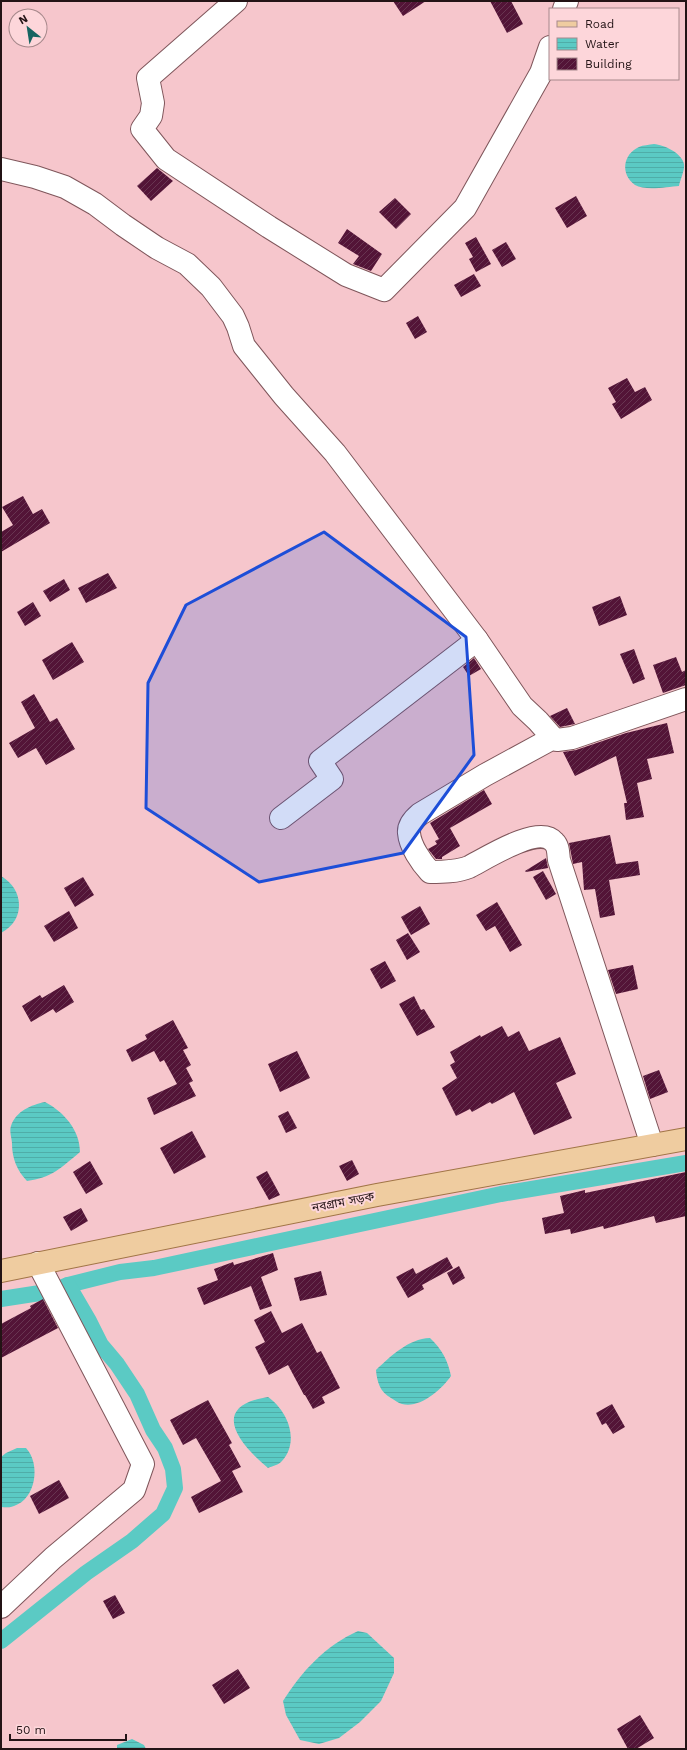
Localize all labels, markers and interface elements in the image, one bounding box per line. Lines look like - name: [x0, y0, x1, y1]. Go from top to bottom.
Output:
- north arrow: [8, 8, 48, 48]
- legend: [549, 8, 679, 80]
- text: N: [16, 12, 30, 27]
- text: Road: [585, 17, 614, 31]
- text: Water: [585, 37, 620, 51]
- text: Building: [585, 57, 632, 71]
- street label: নবগ্রাম সড়ক: [310, 1189, 376, 1215]
- scale bar: [10, 1716, 126, 1742]
- text: 50 m: [16, 1723, 46, 1737]

